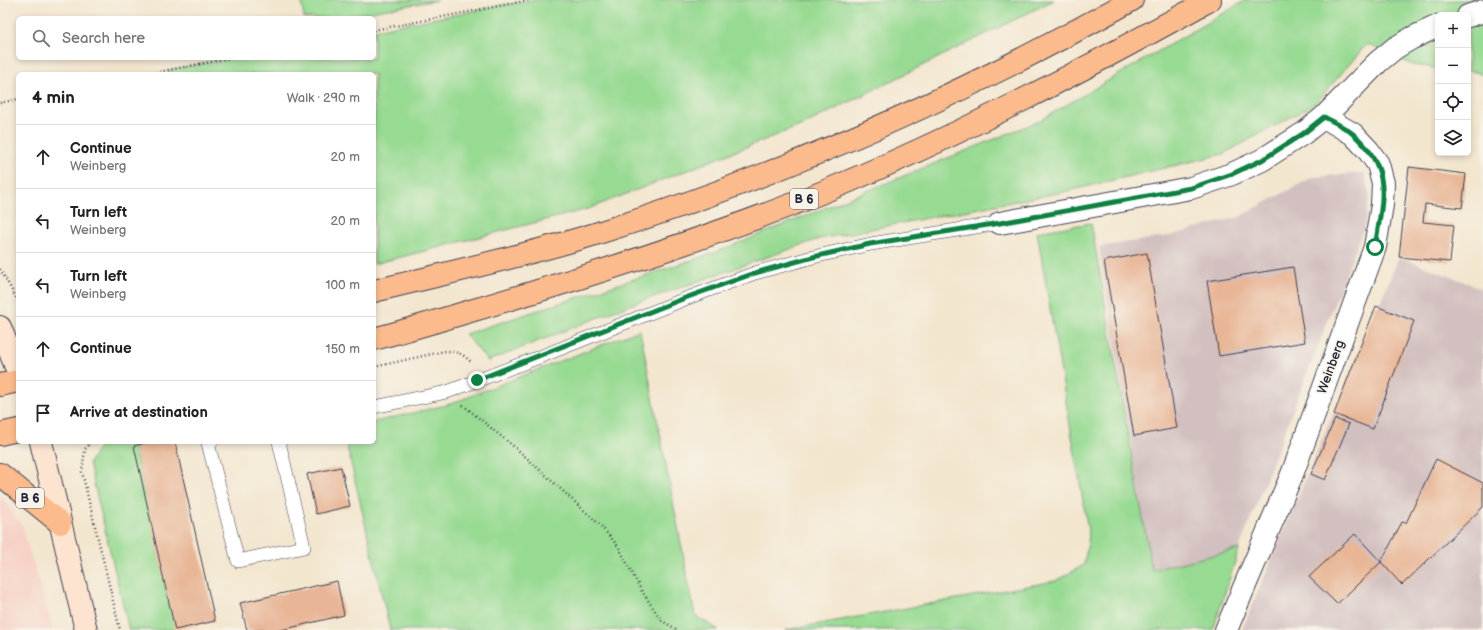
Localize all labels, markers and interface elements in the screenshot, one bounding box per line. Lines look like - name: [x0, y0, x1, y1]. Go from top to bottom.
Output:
- map controls: [1435, 12, 1471, 156]
- button: +: [1435, 12, 1471, 48]
- search box: [16, 16, 376, 60]
- icon: search: [30, 27, 52, 49]
- text: Search here: [62, 29, 145, 48]
- button: −: [1435, 48, 1471, 84]
- button: locate: [1435, 84, 1471, 120]
- text: 4 min: [32, 88, 75, 108]
- text: Walk · 290 m: [287, 90, 360, 106]
- button: layers: [1435, 120, 1471, 156]
- text: Continue: [70, 139, 132, 158]
- icon: ahead: [32, 146, 54, 168]
- text: 20 m: [330, 149, 360, 165]
- text: Weinberg: [70, 158, 126, 174]
- road number: B 6: [790, 189, 818, 209]
- text: Turn left: [70, 203, 127, 222]
- icon: left: [32, 210, 54, 232]
- text: 20 m: [330, 213, 360, 229]
- text: Weinberg: [70, 222, 126, 238]
- route start: [1366, 238, 1384, 256]
- text: Turn left: [70, 267, 127, 286]
- icon: left: [32, 274, 54, 296]
- text: 100 m: [325, 277, 360, 293]
- text: Weinberg: [70, 286, 126, 302]
- icon: ahead: [32, 338, 54, 360]
- street label: Weinberg: [1314, 338, 1348, 396]
- text: Continue: [70, 339, 132, 358]
- text: 150 m: [326, 341, 360, 357]
- route end: [468, 371, 486, 389]
- icon: arrive: [32, 402, 54, 424]
- text: Arrive at destination: [70, 403, 208, 422]
- road number: B 6: [16, 488, 44, 508]

